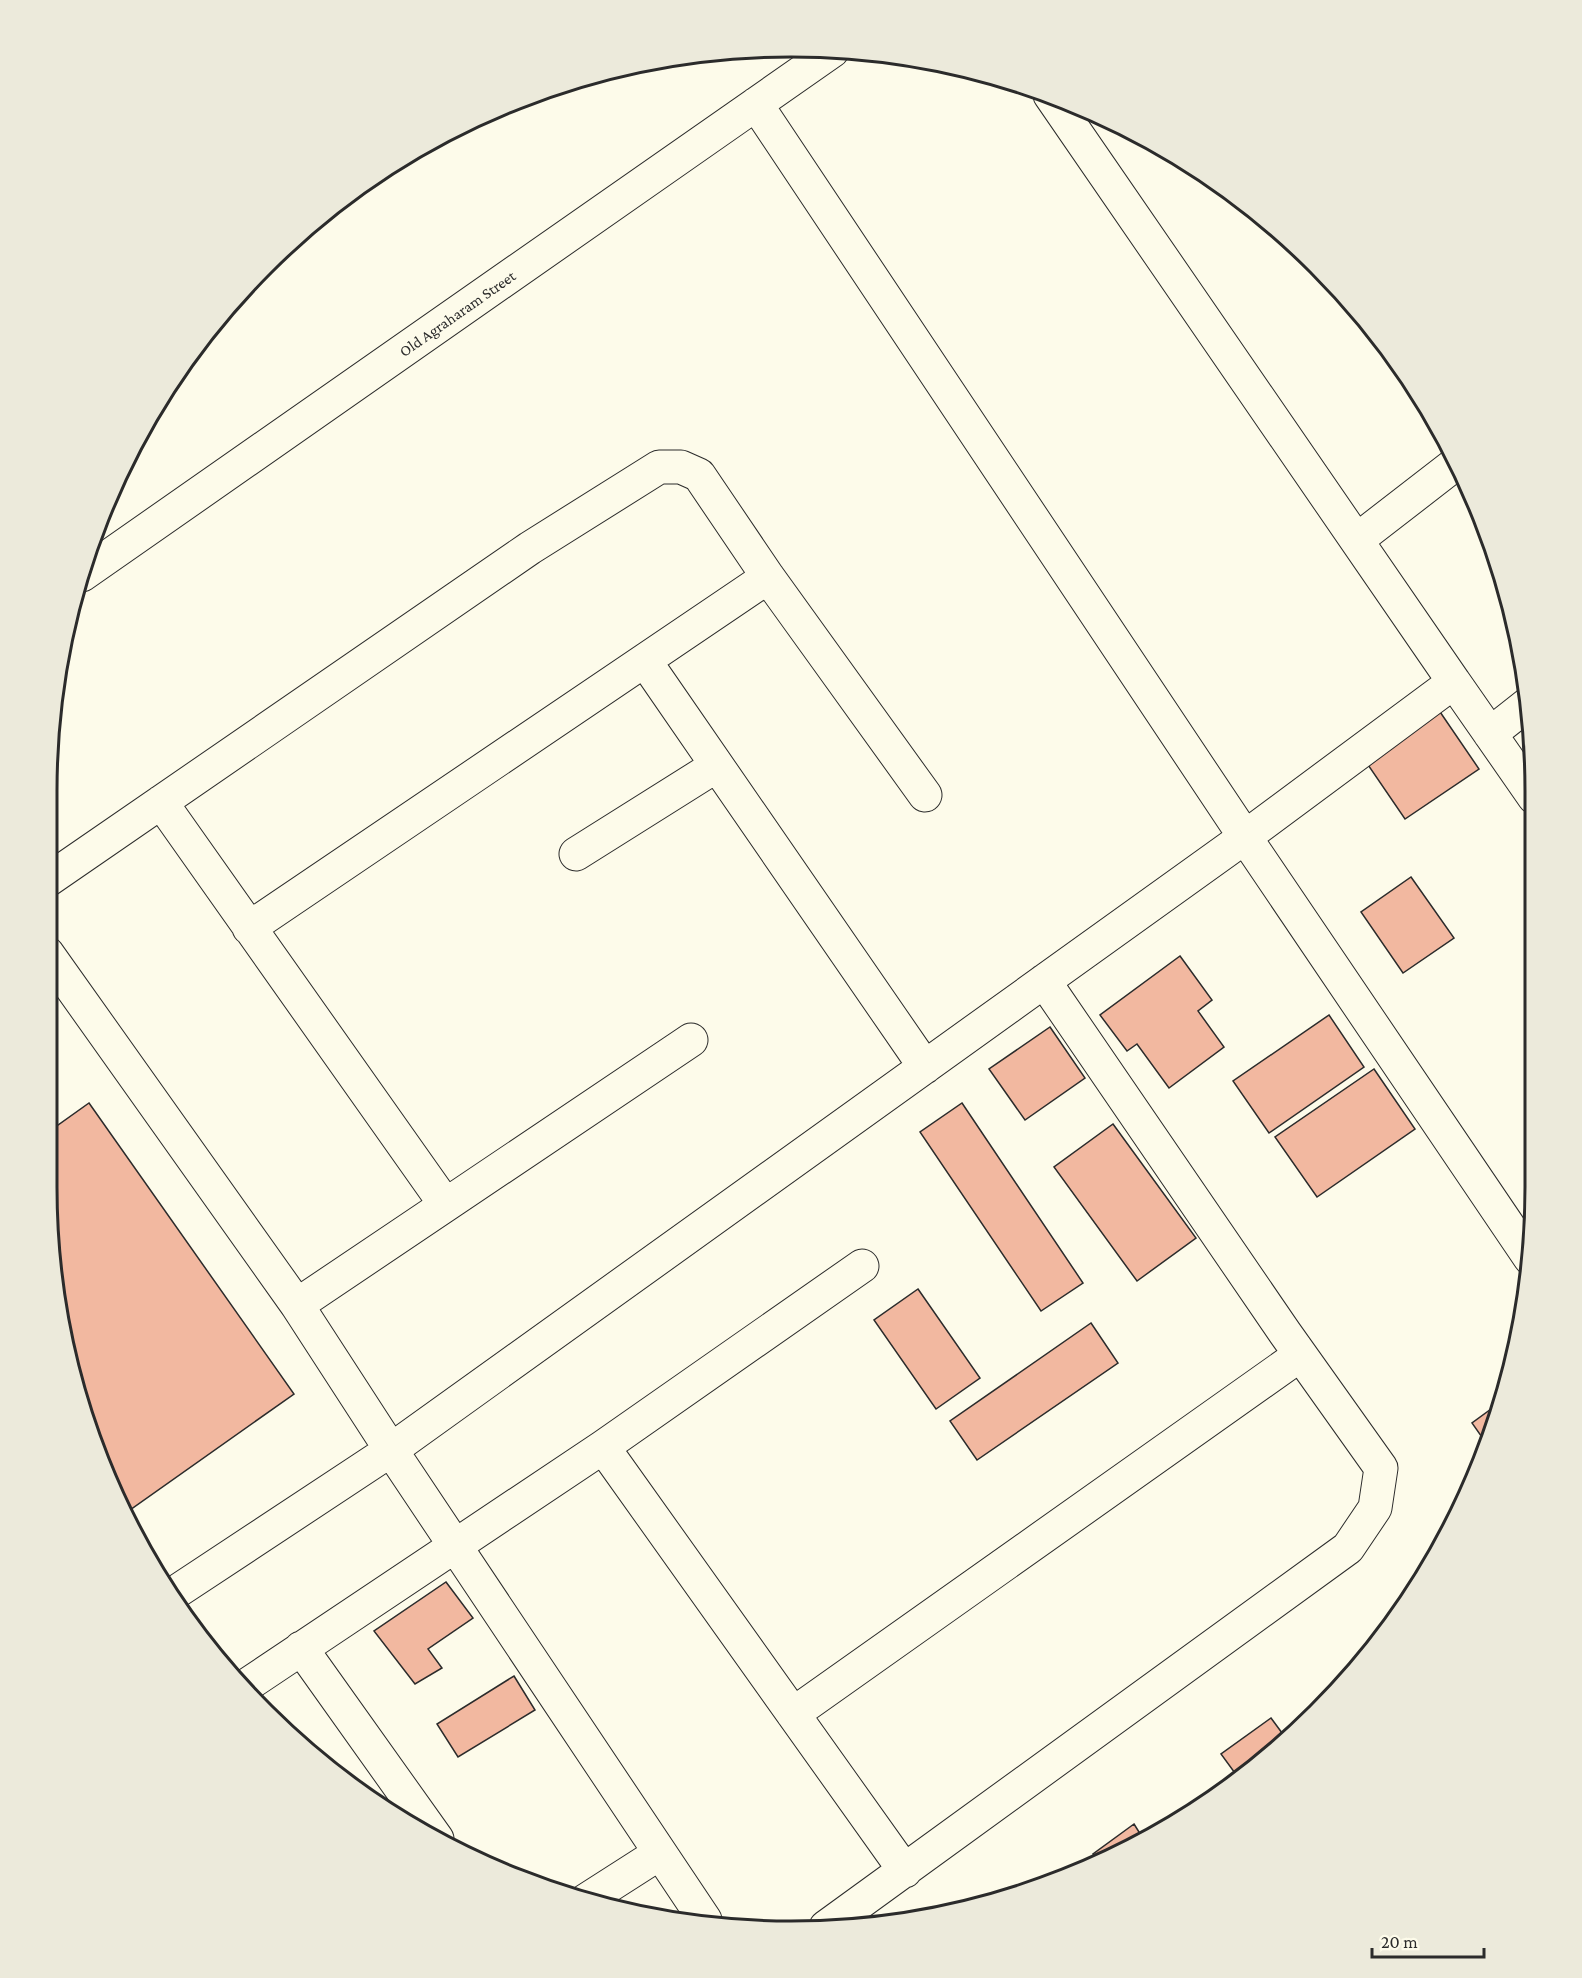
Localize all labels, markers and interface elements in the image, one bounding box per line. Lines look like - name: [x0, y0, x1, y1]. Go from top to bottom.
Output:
- street label: Old Agraharam Street: [396, 266, 520, 361]
- scale bar: [1372, 1921, 1484, 1959]
- text: 20 m: [1381, 1932, 1418, 1952]

